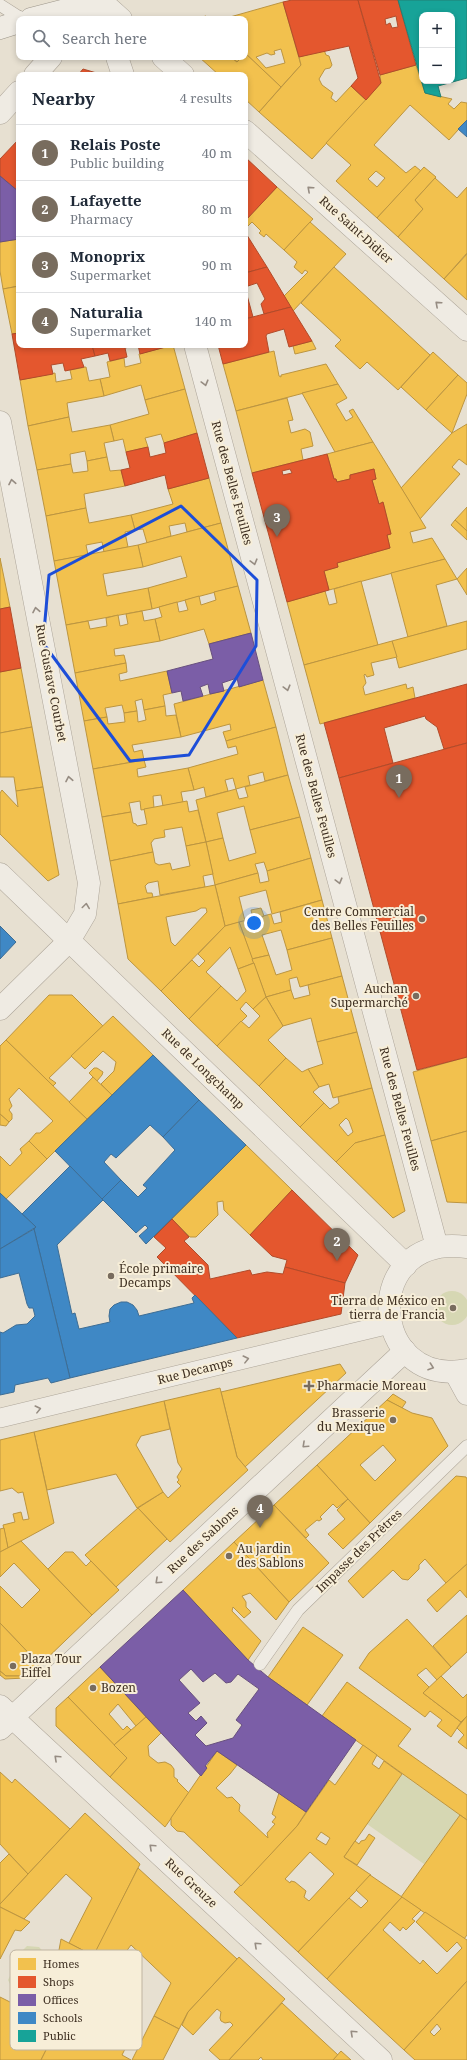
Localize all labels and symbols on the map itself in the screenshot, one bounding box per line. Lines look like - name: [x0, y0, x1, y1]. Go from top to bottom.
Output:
- one-way arrow: [307, 186, 315, 194]
- street label: Rue Saint-Didier: [316, 192, 397, 268]
- one-way arrow: [435, 301, 443, 309]
- one-way arrow: [201, 379, 209, 386]
- street label: Rue des Belles Feuilles: [208, 419, 257, 547]
- one-way arrow: [8, 479, 16, 485]
- pin: 3: [264, 504, 290, 537]
- one-way arrow: [249, 559, 257, 566]
- one-way arrow: [33, 607, 41, 613]
- street label: Rue Gustave Courbet: [32, 623, 71, 743]
- one-way arrow: [282, 684, 291, 691]
- street label: Rue des Belles Feuilles: [292, 732, 341, 860]
- pin: 1: [386, 765, 412, 798]
- one-way arrow: [65, 775, 74, 782]
- one-way arrow: [334, 877, 343, 884]
- one-way arrow: [81, 903, 90, 909]
- place label: Centre Commercial des Belles Feuilles: [304, 903, 414, 934]
- your location: [244, 913, 264, 933]
- marker: Centre Commercial des Belles Feuilles: [417, 914, 427, 924]
- place label: Auchan Supermarché: [331, 980, 408, 1011]
- marker: Auchan Supermarché: [411, 991, 421, 1001]
- street label: Rue de Longchamp: [158, 1024, 249, 1113]
- street label: Rue des Belles Feuilles: [376, 1045, 425, 1173]
- pin: 2: [324, 1228, 350, 1261]
- place label: École primaire Decamps: [119, 1260, 203, 1291]
- marker: École primaire Decamps: [106, 1271, 116, 1281]
- place label: Tierra de México en tierra de Francia: [331, 1292, 445, 1323]
- marker: Tierra de México en tierra de Francia: [448, 1303, 458, 1313]
- street label: Rue Decamps: [155, 1353, 234, 1388]
- one-way arrow: [242, 1355, 249, 1364]
- one-way arrow: [428, 1363, 435, 1371]
- place label: Pharmacie Moreau: [317, 1377, 427, 1394]
- marker: Pharmacie Moreau: [304, 1381, 314, 1391]
- place label: Brasserie du Mexique: [317, 1404, 385, 1435]
- one-way arrow: [35, 1406, 41, 1414]
- marker: Brasserie du Mexique: [388, 1415, 398, 1425]
- one-way arrow: [302, 1440, 310, 1448]
- pin: 4: [247, 1495, 273, 1528]
- street label: Rue des Sablons: [163, 1502, 242, 1577]
- street label: Impasse des Prêtres: [312, 1505, 405, 1596]
- place label: Au jardin des Sablons: [237, 1540, 304, 1571]
- marker: Au jardin des Sablons: [224, 1551, 234, 1561]
- one-way arrow: [156, 1576, 163, 1583]
- place label: Plaza Tour Eiffel: [21, 1650, 82, 1681]
- marker: Plaza Tour Eiffel: [8, 1661, 18, 1671]
- place label: Bozen: [101, 1679, 136, 1696]
- marker: Bozen: [88, 1683, 98, 1693]
- one-way arrow: [54, 1756, 62, 1763]
- one-way arrow: [149, 1844, 157, 1852]
- street label: Rue Greuze: [161, 1854, 221, 1911]
- one-way arrow: [255, 1943, 262, 1950]
- legend: [10, 1950, 142, 2050]
- text: Homes: [43, 1956, 79, 1971]
- text: Shops: [43, 1974, 74, 1989]
- text: Offices: [43, 1992, 78, 2007]
- text: Schools: [43, 2010, 82, 2025]
- text: Public: [43, 2028, 76, 2043]
- one-way arrow: [350, 2031, 358, 2038]

